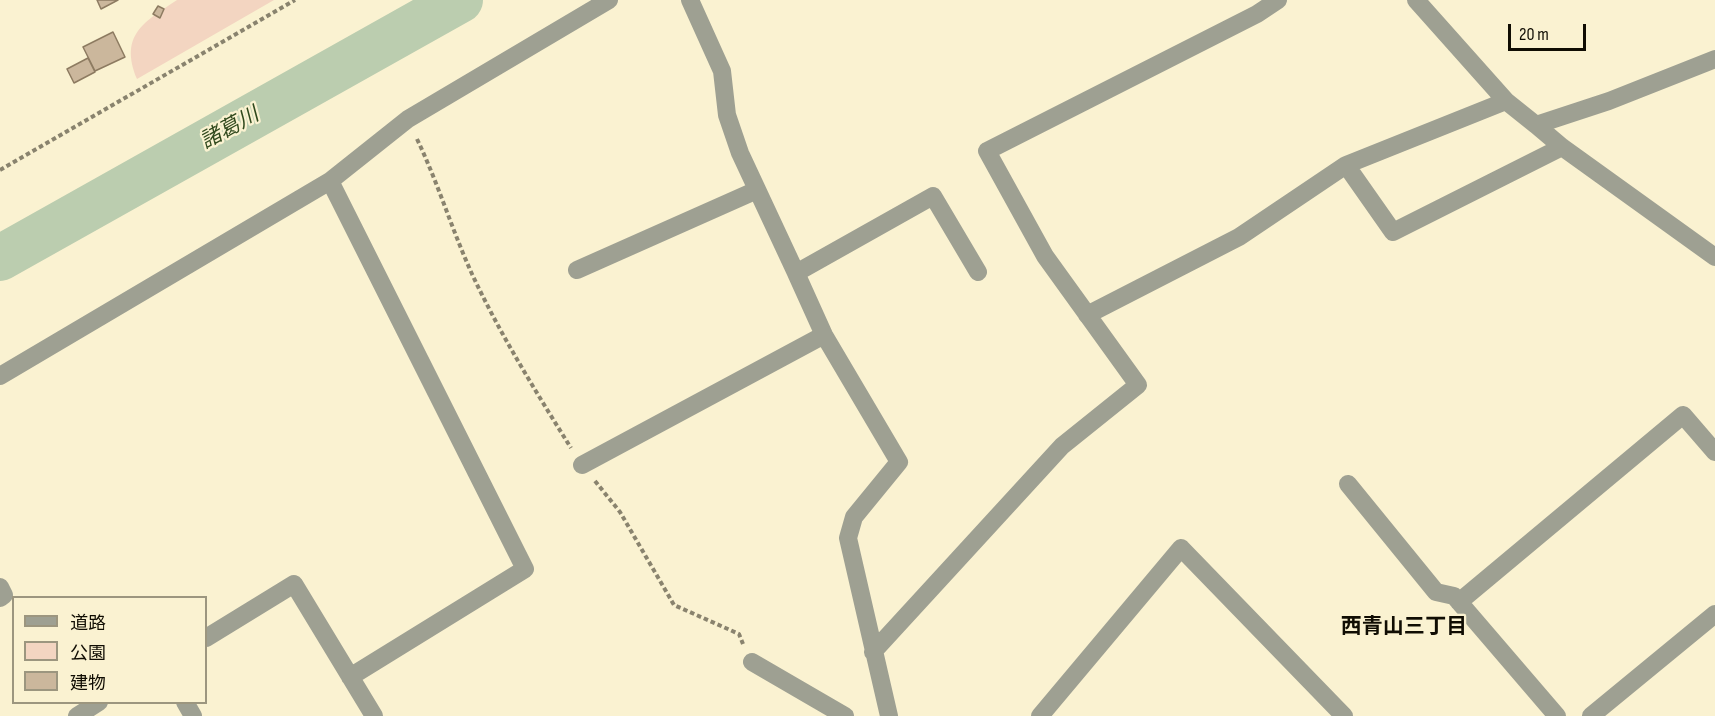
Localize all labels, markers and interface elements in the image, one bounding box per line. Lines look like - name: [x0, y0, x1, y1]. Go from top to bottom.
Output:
- scale bar: [1511, 12, 1589, 50]
- text: 20 m: [1519, 24, 1549, 45]
- water label: 諸葛川: [196, 103, 264, 155]
- legend: [12, 596, 207, 704]
- text: 道路: [70, 613, 106, 634]
- district label: 西青山三丁目: [1341, 615, 1467, 641]
- text: 公園: [70, 643, 106, 664]
- text: 建物: [70, 673, 106, 694]

